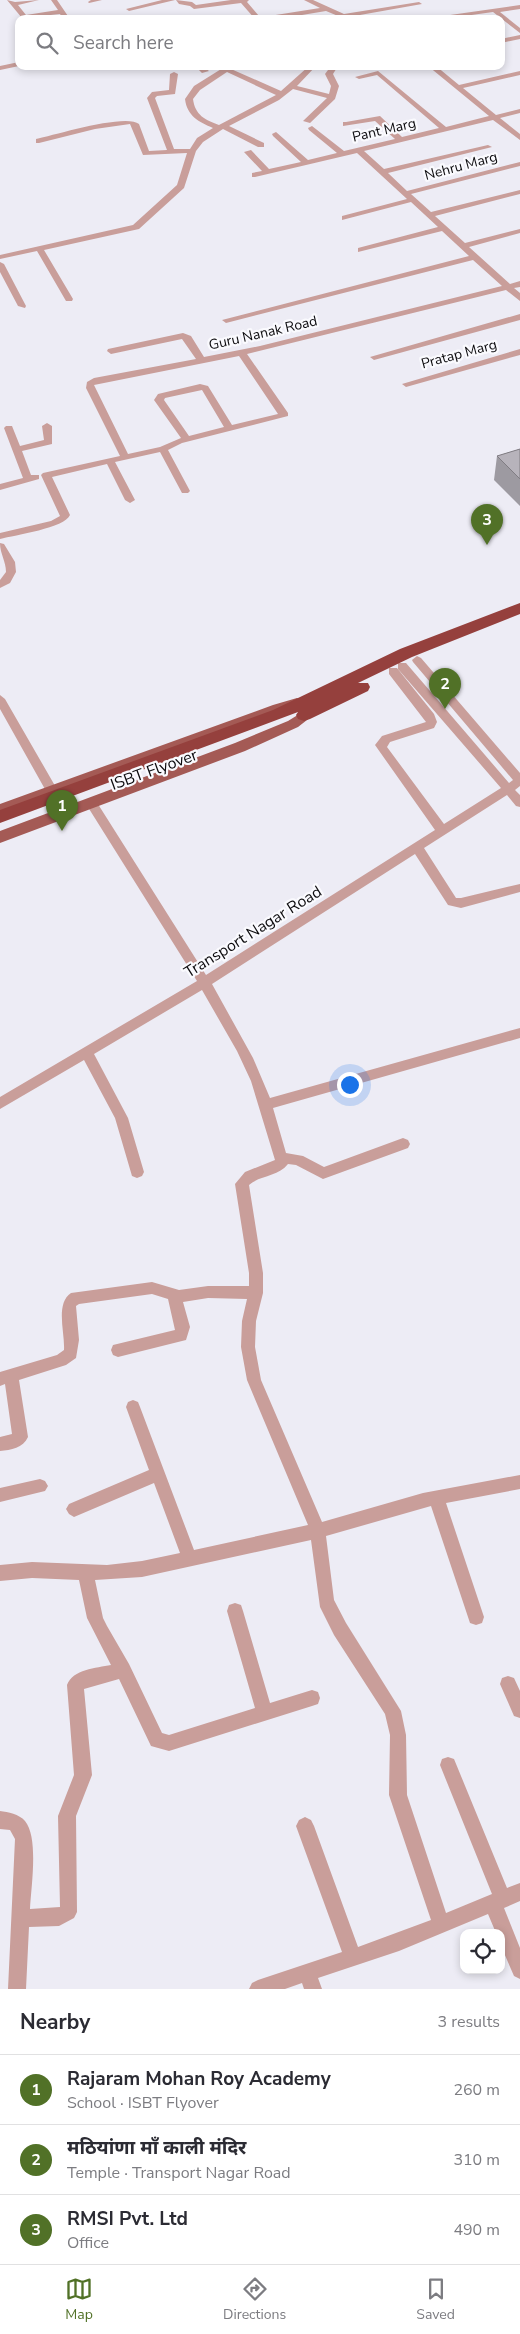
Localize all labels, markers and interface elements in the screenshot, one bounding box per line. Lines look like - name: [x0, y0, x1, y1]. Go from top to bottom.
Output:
- search box: [15, 15, 505, 70]
- icon: search: [33, 29, 61, 57]
- text: Search here: [73, 30, 174, 56]
- street label: Pant Marg: [350, 113, 418, 147]
- street label: Nehru Marg: [422, 147, 500, 185]
- street label: Guru Nanak Road: [207, 311, 319, 355]
- street label: Pratap Marg: [419, 335, 499, 373]
- pin: 3: [471, 504, 503, 545]
- pin: 2: [429, 668, 461, 709]
- street label: ISBT Flyover: [108, 744, 201, 796]
- pin: 1: [46, 790, 78, 831]
- street label: Transport Nagar Road: [180, 881, 326, 983]
- your location: [337, 1072, 363, 1098]
- map controls: [460, 1929, 505, 1974]
- button: locate: [460, 1929, 505, 1974]
- text: Nearby: [20, 2008, 90, 2036]
- text: 3 results: [438, 2011, 500, 2033]
- text: Rajaram Mohan Roy Academy: [67, 2066, 331, 2092]
- text: 1: [31, 2079, 41, 2101]
- text: 260 m: [453, 2079, 500, 2101]
- text: School · ISBT Flyover: [67, 2092, 219, 2114]
- text: मठियांणा माँ काली मंदिर: [67, 2135, 246, 2161]
- text: 2: [31, 2149, 41, 2171]
- text: 310 m: [453, 2149, 500, 2171]
- text: Temple · Transport Nagar Road: [67, 2162, 291, 2184]
- text: RMSI Pvt. Ltd: [67, 2206, 188, 2232]
- text: 3: [31, 2219, 41, 2241]
- text: 490 m: [453, 2219, 500, 2241]
- text: Office: [67, 2232, 109, 2254]
- tab: Map: [65, 2275, 93, 2324]
- tab: Directions: [223, 2275, 286, 2324]
- tab: Saved: [416, 2275, 455, 2324]

